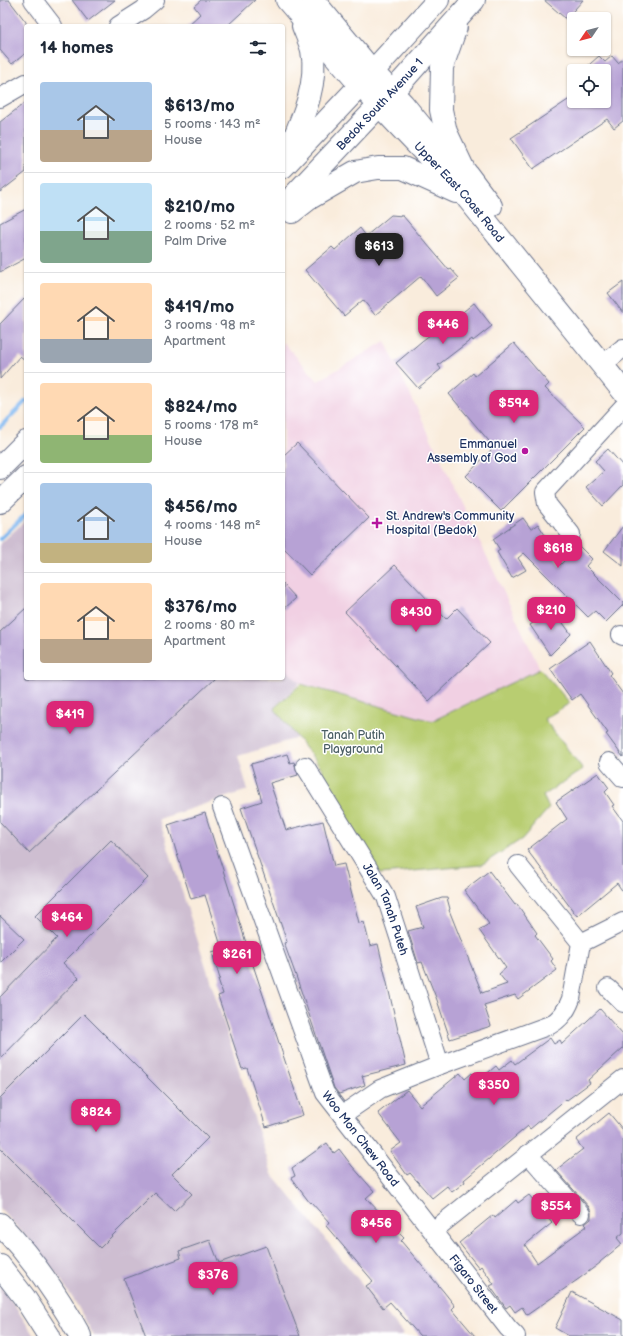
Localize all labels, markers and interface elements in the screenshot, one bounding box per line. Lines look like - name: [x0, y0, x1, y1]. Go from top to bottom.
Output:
- north arrow: [567, 12, 611, 56]
- map controls: [567, 12, 611, 108]
- icon: filters: [247, 37, 269, 59]
- text: 14 homes: [40, 38, 113, 58]
- street label: Bedok South Avenue 1: [333, 56, 427, 154]
- button: locate: [567, 64, 611, 108]
- text: $613/mo: [164, 96, 235, 116]
- icon: home: [72, 98, 120, 146]
- text: 5 rooms · 143 m²: [164, 116, 261, 132]
- text: House: [164, 132, 202, 148]
- street label: Upper East Coast Road: [410, 139, 507, 246]
- text: $210/mo: [164, 197, 235, 217]
- icon: home: [72, 199, 120, 247]
- text: 2 rooms · 52 m²: [164, 217, 255, 233]
- text: Palm Drive: [164, 233, 227, 249]
- pin: $613: [355, 233, 403, 267]
- text: $613: [364, 238, 394, 254]
- text: $419/mo: [164, 297, 234, 317]
- icon: home: [72, 299, 120, 347]
- pin: $446: [419, 311, 467, 345]
- text: $446: [427, 316, 459, 332]
- text: 3 rooms · 98 m²: [164, 317, 255, 333]
- text: Apartment: [164, 333, 225, 349]
- pin: $594: [490, 390, 538, 424]
- text: $594: [498, 395, 530, 411]
- text: $824/mo: [164, 397, 237, 417]
- icon: home: [72, 399, 120, 447]
- text: 5 rooms · 178 m²: [164, 417, 259, 433]
- text: House: [164, 433, 202, 449]
- place label: Emmanuel Assembly of God: [427, 437, 517, 466]
- marker: Emmanuel Assembly of God: [520, 446, 530, 456]
- text: $456/mo: [164, 497, 237, 517]
- icon: home: [72, 499, 120, 547]
- place label: St. Andrew's Community Hospital (Bedok): [386, 509, 515, 538]
- text: 4 rooms · 148 m²: [164, 517, 261, 533]
- marker: St. Andrew's Community Hospital (Bedok): [371, 517, 383, 529]
- text: House: [164, 533, 202, 549]
- pin: $618: [534, 535, 582, 569]
- text: $618: [543, 540, 573, 556]
- text: $376/mo: [164, 597, 237, 617]
- pin: $210: [527, 597, 575, 631]
- icon: home: [72, 599, 120, 647]
- pin: $430: [392, 599, 440, 633]
- text: $210: [536, 602, 566, 618]
- text: $430: [400, 604, 432, 620]
- text: 2 rooms · 80 m²: [164, 617, 255, 633]
- text: Apartment: [164, 633, 225, 649]
- pin: $419: [46, 701, 94, 735]
- text: $419: [55, 706, 85, 722]
- park label: Tanah Putih Playground: [321, 728, 385, 757]
- street label: Jalan Tanah Puteh: [359, 860, 411, 958]
- pin: $464: [43, 904, 91, 938]
- text: $464: [51, 909, 83, 925]
- pin: $261: [213, 941, 261, 975]
- text: $261: [222, 946, 252, 962]
- pin: $350: [470, 1072, 518, 1106]
- text: $350: [478, 1077, 510, 1093]
- street label: Woo Mon Chew Road: [318, 1088, 402, 1190]
- pin: $824: [72, 1099, 120, 1133]
- text: $824: [80, 1104, 112, 1120]
- pin: $554: [532, 1193, 580, 1227]
- text: $554: [540, 1198, 572, 1214]
- pin: $456: [352, 1210, 400, 1244]
- text: $456: [360, 1215, 392, 1231]
- street label: Figaro Street: [446, 1252, 501, 1317]
- pin: $376: [189, 1262, 237, 1296]
- text: $376: [197, 1267, 229, 1283]

